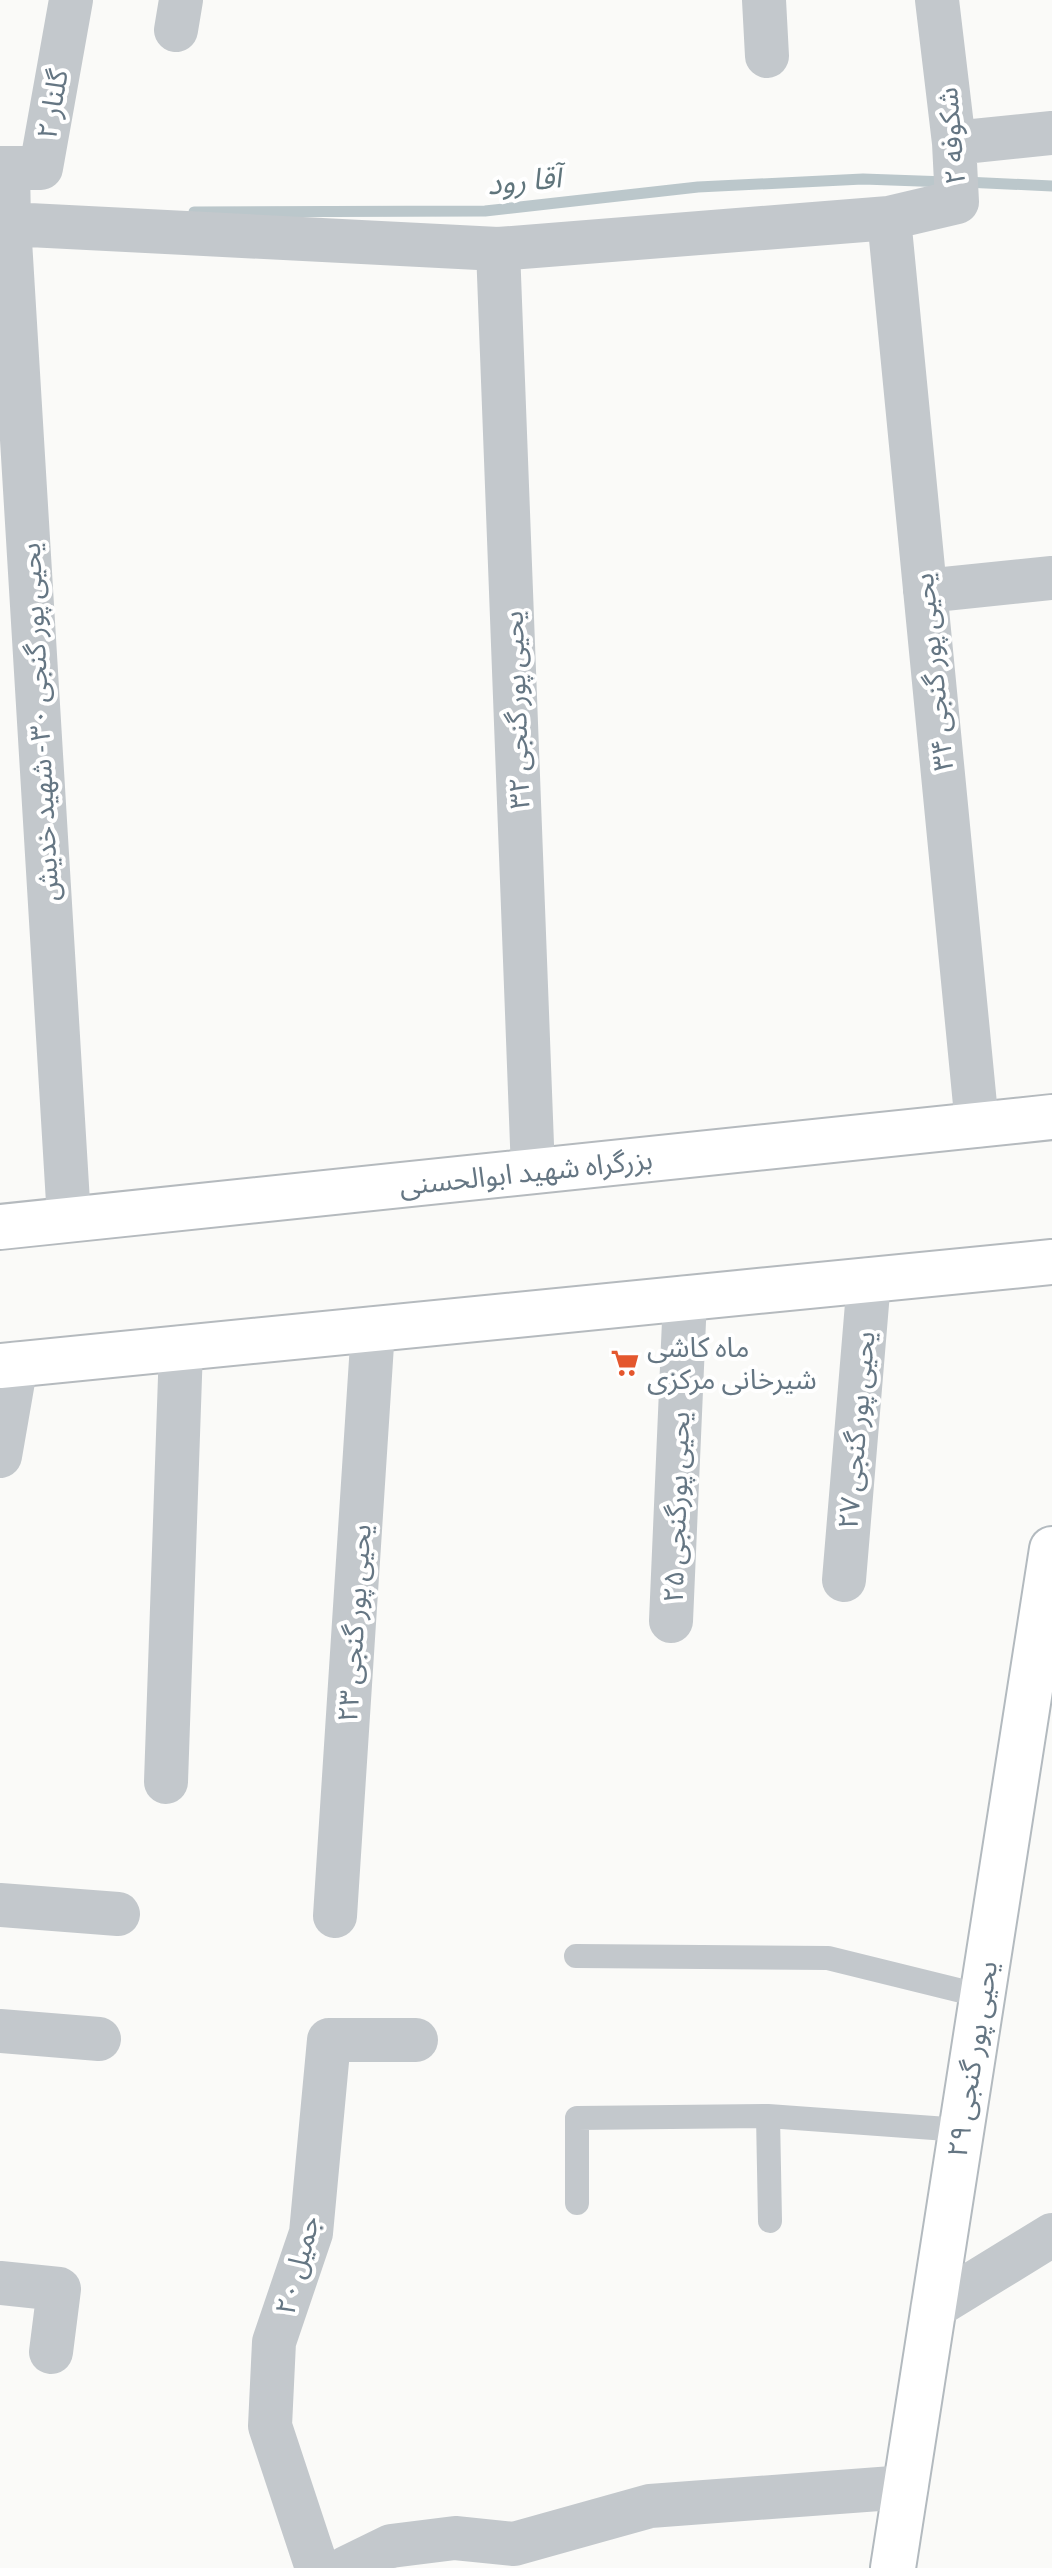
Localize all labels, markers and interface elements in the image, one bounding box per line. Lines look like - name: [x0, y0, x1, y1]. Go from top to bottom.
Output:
- street label: گلنار ۲: [27, 66, 76, 142]
- street label: شکوفه ۲: [928, 86, 973, 186]
- water label: آقا رود: [485, 156, 569, 203]
- street label: یحیی پور گنجی ۳۰ - شهید خدیش: [11, 542, 67, 902]
- street label: یحیی پور گنجی ۳۴: [904, 571, 962, 773]
- street label: یحیی پور گنجی ۳۲: [494, 610, 538, 810]
- street label: بزرگراه شهید ابوالحسنی: [398, 1140, 654, 1203]
- place label: ماه کاشی شیرخانی مرکزی: [647, 1328, 817, 1397]
- street label: یحیی پور گنجی ۲۷: [828, 1329, 883, 1530]
- supermarket icon: ماه کاشی شیرخانی مرکزی: [610, 1348, 640, 1378]
- street label: یحیی پورگنجی ۲۵: [654, 1411, 698, 1603]
- street label: یحیی پور گنجی ۲۳: [328, 1523, 379, 1723]
- street label: یحیی پور گنجی ۲۹: [938, 1958, 1006, 2160]
- street label: جمیل ۲۰: [266, 2211, 328, 2319]

